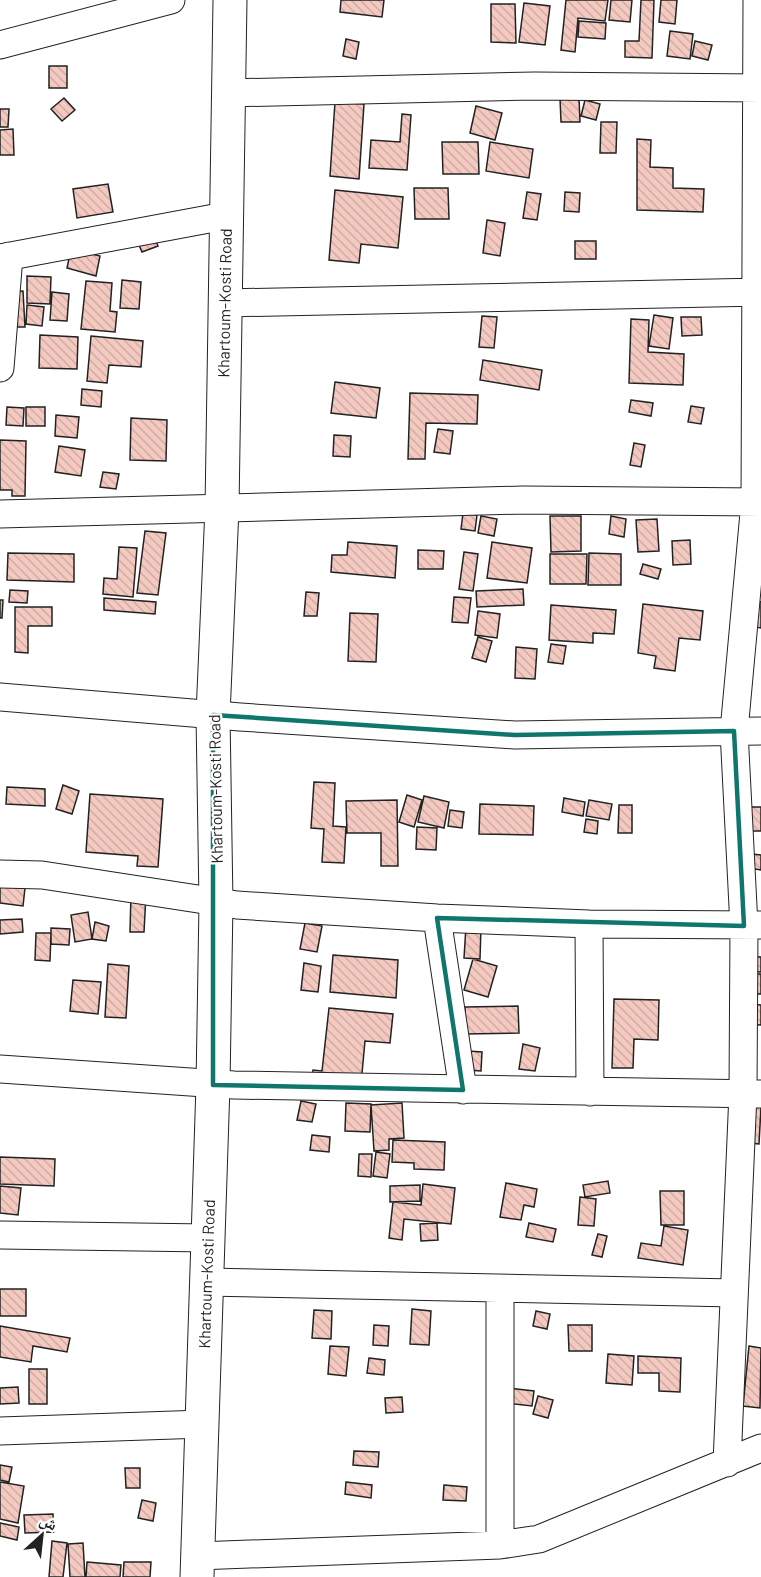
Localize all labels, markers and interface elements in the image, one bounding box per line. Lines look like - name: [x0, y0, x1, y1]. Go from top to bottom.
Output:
- street label: Khartoum-Kosti Road: [213, 228, 235, 378]
- street label: Khartoum-Kosti Road: [204, 714, 226, 864]
- street label: Khartoum-Kosti Road: [194, 1199, 218, 1349]
- north arrow: [12, 1505, 72, 1565]
- text: ش: [37, 1509, 61, 1534]

